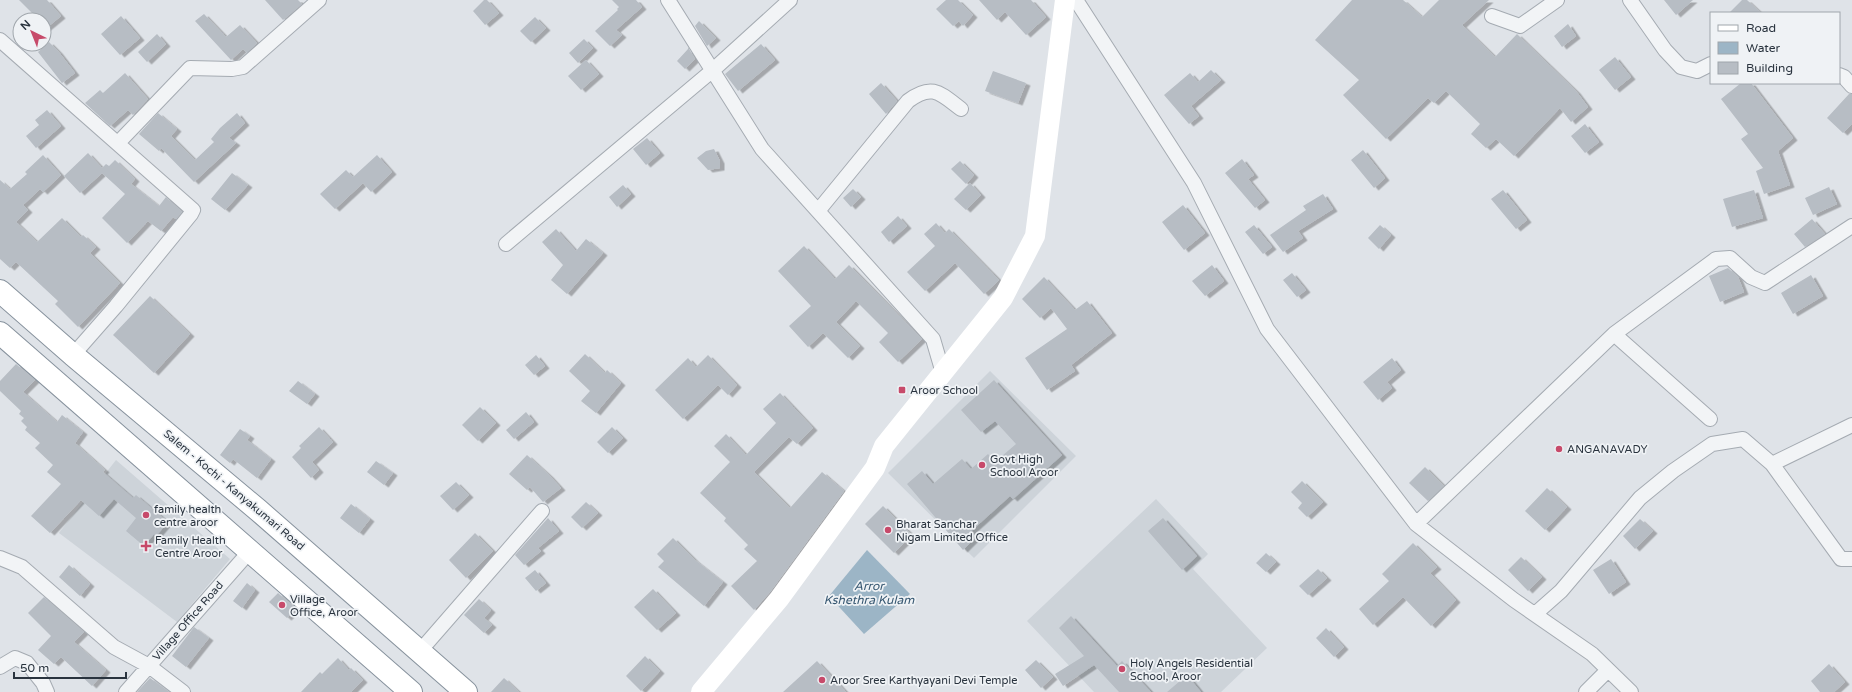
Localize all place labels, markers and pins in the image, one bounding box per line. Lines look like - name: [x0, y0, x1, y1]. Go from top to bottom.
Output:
- place label: Aroor School: [910, 384, 978, 397]
- marker: Aroor School: [897, 385, 907, 395]
- place label: ANGANAVADY: [1567, 443, 1647, 456]
- marker: ANGANAVADY: [1554, 444, 1564, 454]
- place label: Govt High School Aroor: [990, 453, 1059, 479]
- marker: Govt High School Aroor: [977, 460, 987, 470]
- place label: family health centre aroor: [154, 503, 221, 529]
- marker: family health centre aroor: [141, 510, 151, 520]
- place label: Bharat Sanchar Nigam Limited Office: [896, 518, 1008, 544]
- marker: Bharat Sanchar Nigam Limited Office: [883, 525, 893, 535]
- place label: Family Health Centre Aroor: [155, 534, 226, 560]
- marker: Family Health Centre Aroor: [140, 540, 152, 552]
- place label: Village Office, Aroor: [290, 593, 359, 619]
- marker: Village Office, Aroor: [277, 600, 287, 610]
- place label: Holy Angels Residential School, Aroor: [1130, 657, 1253, 683]
- marker: Holy Angels Residential School, Aroor: [1117, 664, 1127, 674]
- place label: Aroor Sree Karthyayani Devi Temple: [830, 674, 1017, 687]
- marker: Aroor Sree Karthyayani Devi Temple: [817, 675, 827, 685]

